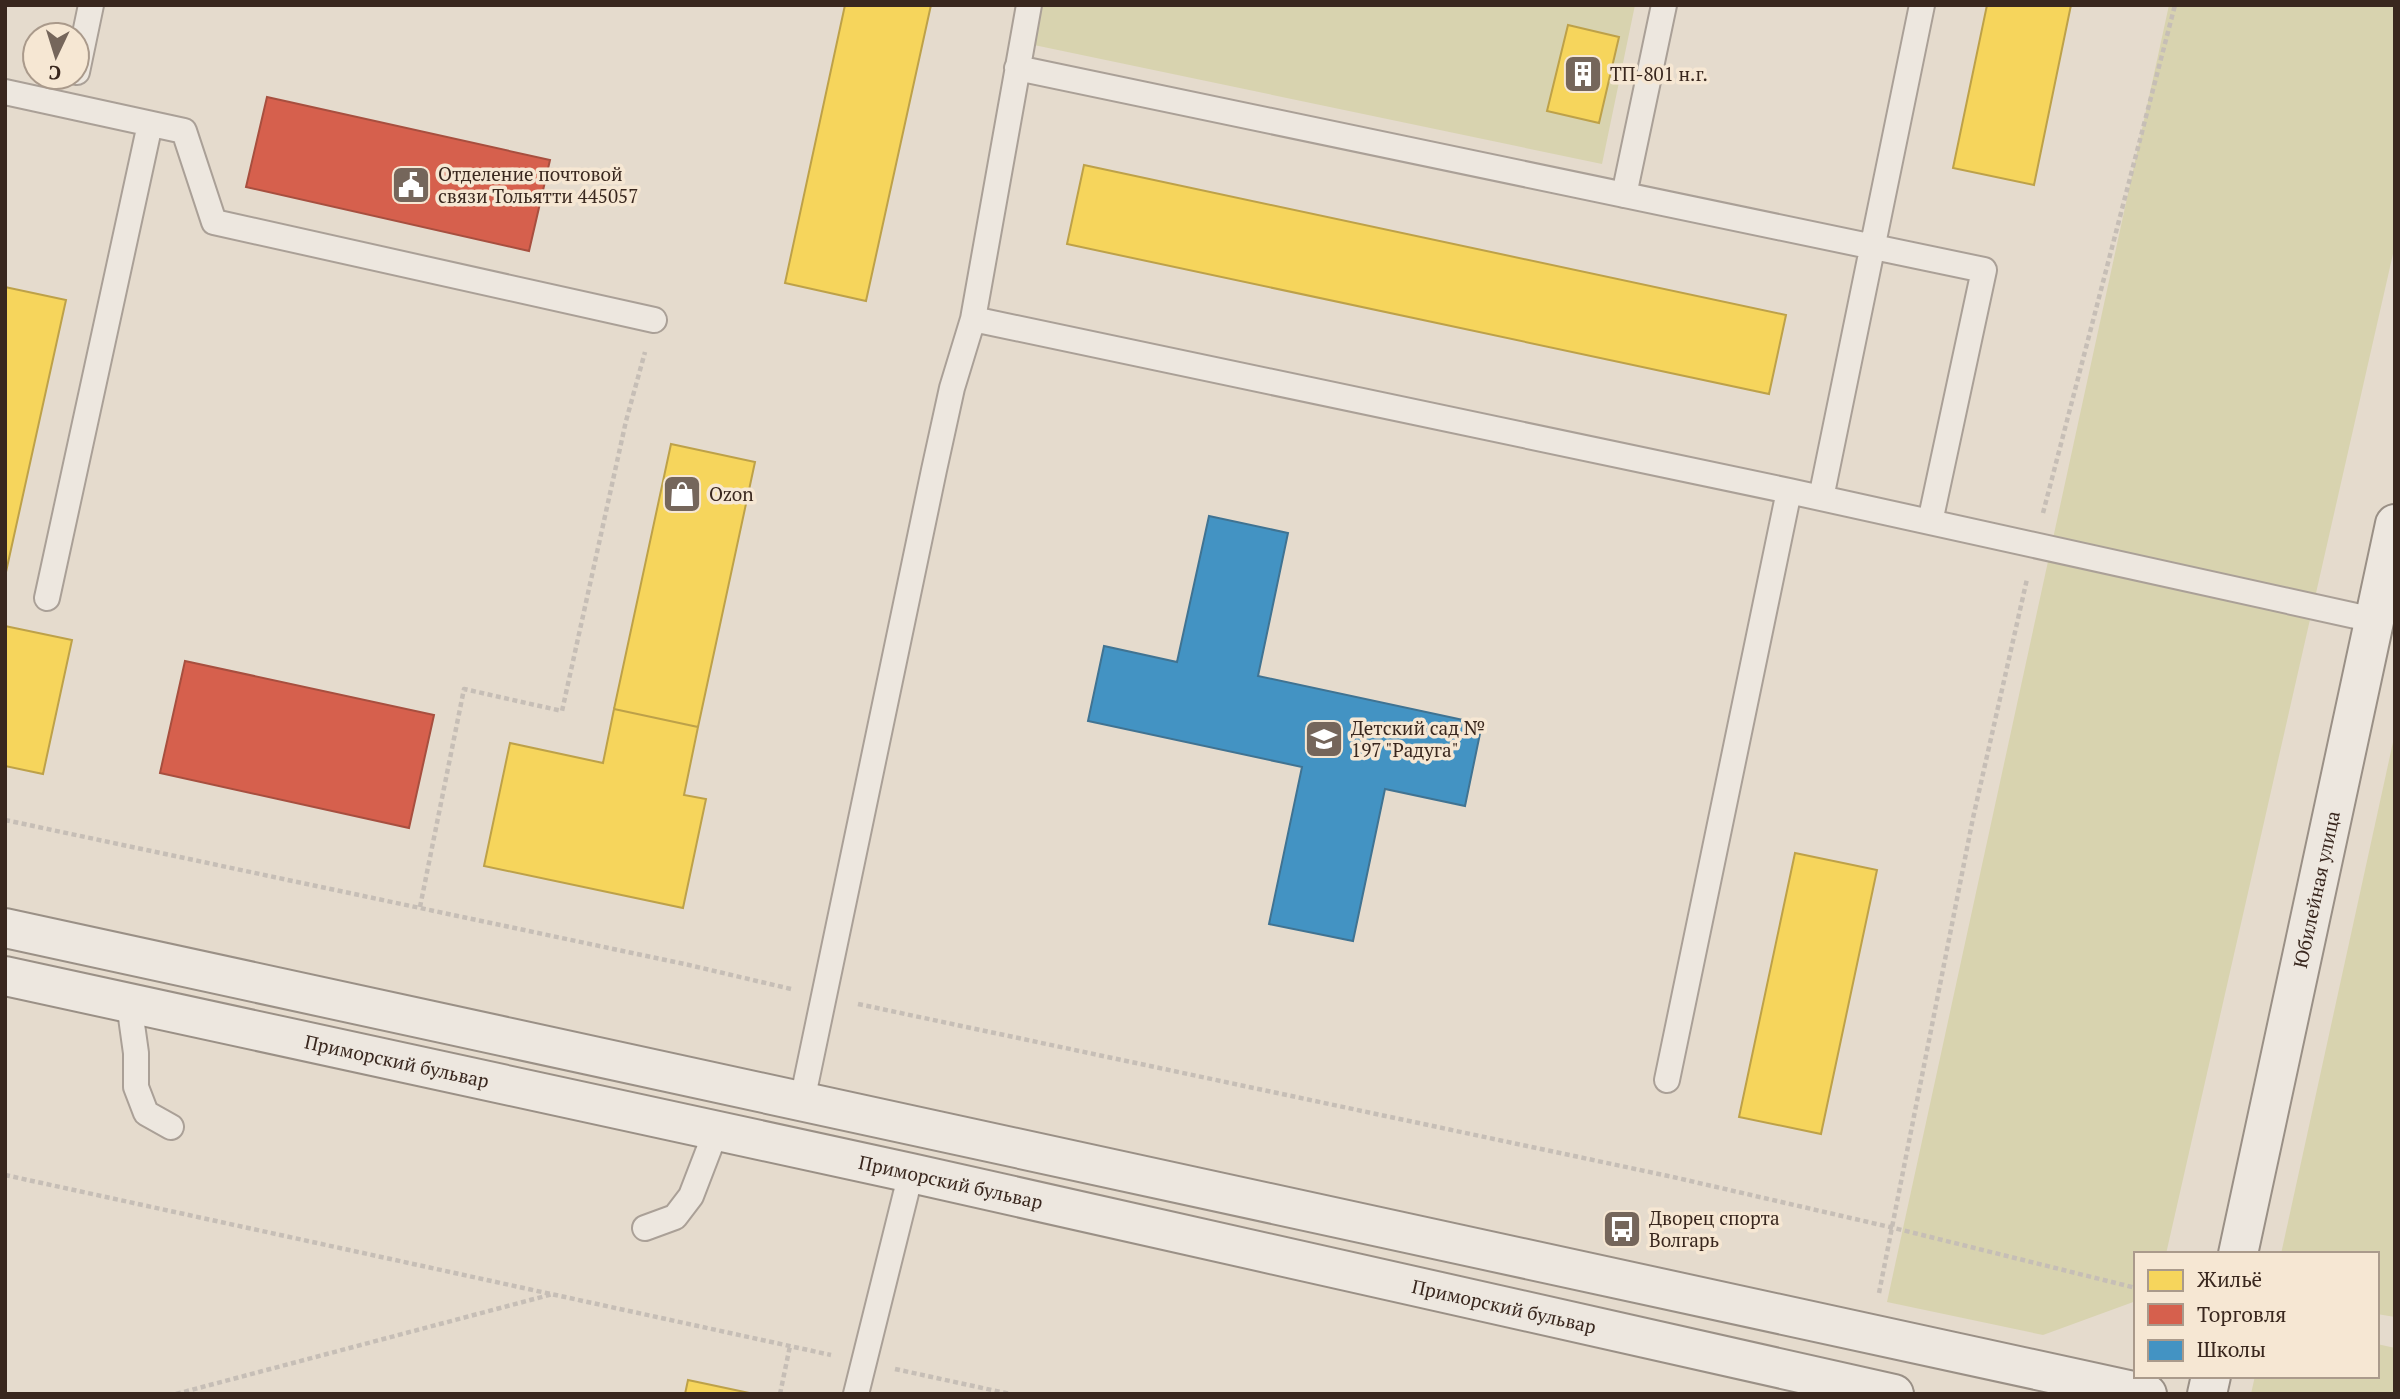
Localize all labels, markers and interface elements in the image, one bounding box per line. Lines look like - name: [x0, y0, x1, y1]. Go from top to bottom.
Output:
- north arrow: [21, 21, 91, 91]
- building icon: ТП-801 н.г.: [1562, 53, 1604, 95]
- text: С: [48, 61, 62, 86]
- place label: ТП-801 н.г.: [1610, 61, 1708, 86]
- place label: Отделение почтовой связи Тольятти 445057: [438, 161, 638, 208]
- public building icon: Отделение почтовой связи Тольятти 445057: [390, 164, 432, 206]
- shop icon: Ozon: [661, 473, 703, 515]
- place label: Ozon: [709, 481, 754, 506]
- place label: Детский сад № 197 "Радуга": [1351, 715, 1485, 762]
- school or university icon: Детский сад № 197 "Радуга": [1303, 718, 1345, 760]
- street label: Юбилейная улица: [2287, 808, 2345, 970]
- street label: Приморский бульвар: [302, 1029, 491, 1093]
- street label: Приморский бульвар: [857, 1149, 1045, 1214]
- place label: Дворец спорта Волгарь: [1649, 1205, 1780, 1252]
- bus stop icon: Дворец спорта Волгарь: [1601, 1208, 1643, 1250]
- legend: [2134, 1252, 2379, 1378]
- text: Жильё: [2197, 1265, 2262, 1293]
- street label: Приморский бульвар: [1410, 1273, 1599, 1339]
- text: Торговля: [2197, 1300, 2286, 1328]
- text: Школы: [2197, 1335, 2266, 1363]

